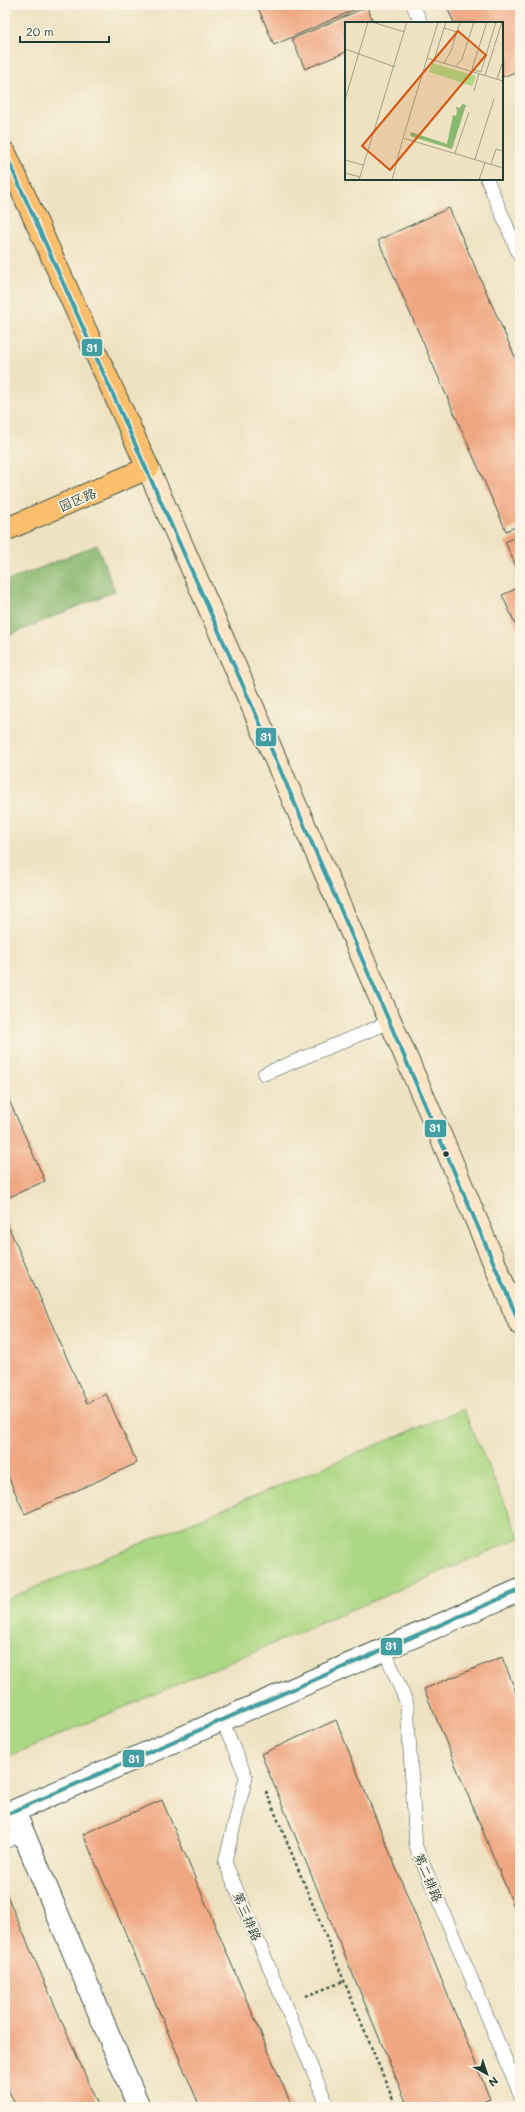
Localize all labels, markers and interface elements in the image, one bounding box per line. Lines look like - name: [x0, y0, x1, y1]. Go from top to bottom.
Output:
- scale bar: [20, 18, 109, 44]
- inset map: [345, 22, 503, 180]
- text: 20 m: [26, 23, 54, 39]
- line badge: 31: [81, 338, 103, 357]
- text: 31: [86, 340, 98, 355]
- street label: 园区路: [56, 484, 98, 514]
- line badge: 31: [255, 727, 277, 747]
- text: 31: [260, 729, 272, 744]
- line badge: 31: [424, 1119, 447, 1138]
- text: 31: [429, 1120, 441, 1135]
- unlabelled marker: [441, 1149, 451, 1159]
- line badge: 31: [380, 1637, 403, 1656]
- text: 31: [385, 1638, 397, 1653]
- line badge: 31: [122, 1749, 145, 1768]
- text: 31: [128, 1751, 140, 1766]
- street label: 第二排路: [411, 1850, 447, 1904]
- street label: 第三排路: [230, 1889, 266, 1943]
- north arrow: [467, 2054, 507, 2094]
- text: N: [486, 2074, 502, 2090]

